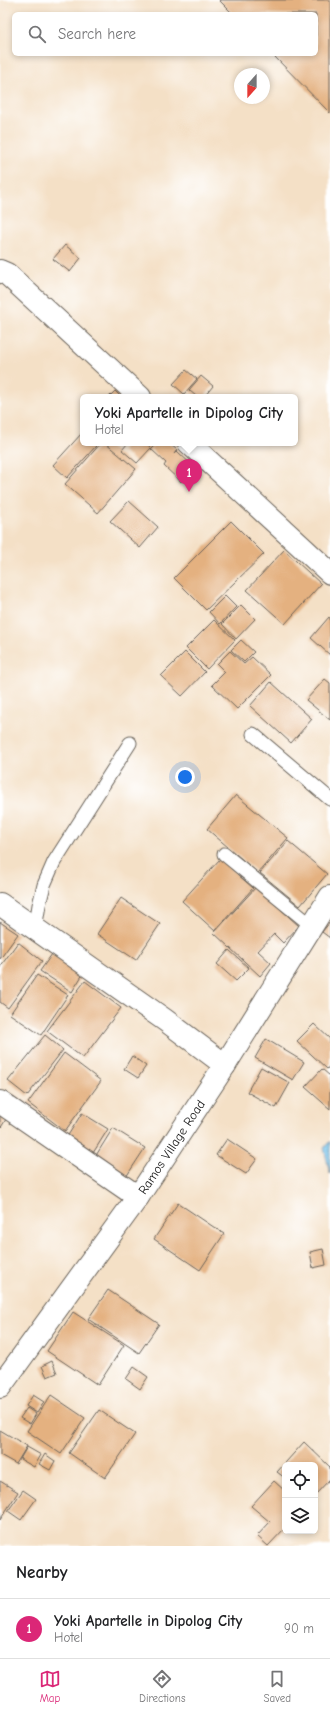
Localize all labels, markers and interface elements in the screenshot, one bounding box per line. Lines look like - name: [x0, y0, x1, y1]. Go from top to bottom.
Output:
- search box: [12, 12, 318, 56]
- icon: search: [26, 23, 48, 45]
- text: Search here: [58, 25, 136, 43]
- north arrow: [234, 68, 270, 104]
- popup: [80, 394, 298, 446]
- text: Yoki Apartelle in Dipolog City: [95, 404, 283, 422]
- text: Hotel: [95, 422, 124, 437]
- pin: 1: [176, 459, 202, 492]
- your location: [175, 767, 195, 787]
- street label: Ramos Village Road: [135, 1097, 208, 1197]
- map controls: [282, 1462, 318, 1534]
- button: locate: [282, 1462, 318, 1498]
- button: layers: [282, 1498, 318, 1534]
- text: Nearby: [16, 1563, 67, 1582]
- text: Yoki Apartelle in Dipolog City: [54, 1612, 242, 1630]
- text: 1: [26, 1621, 32, 1636]
- text: 90 m: [284, 1621, 314, 1636]
- text: Hotel: [54, 1630, 83, 1645]
- tab: Map: [39, 1668, 61, 1705]
- tab: Directions: [139, 1668, 186, 1705]
- tab: Saved: [264, 1668, 291, 1705]

